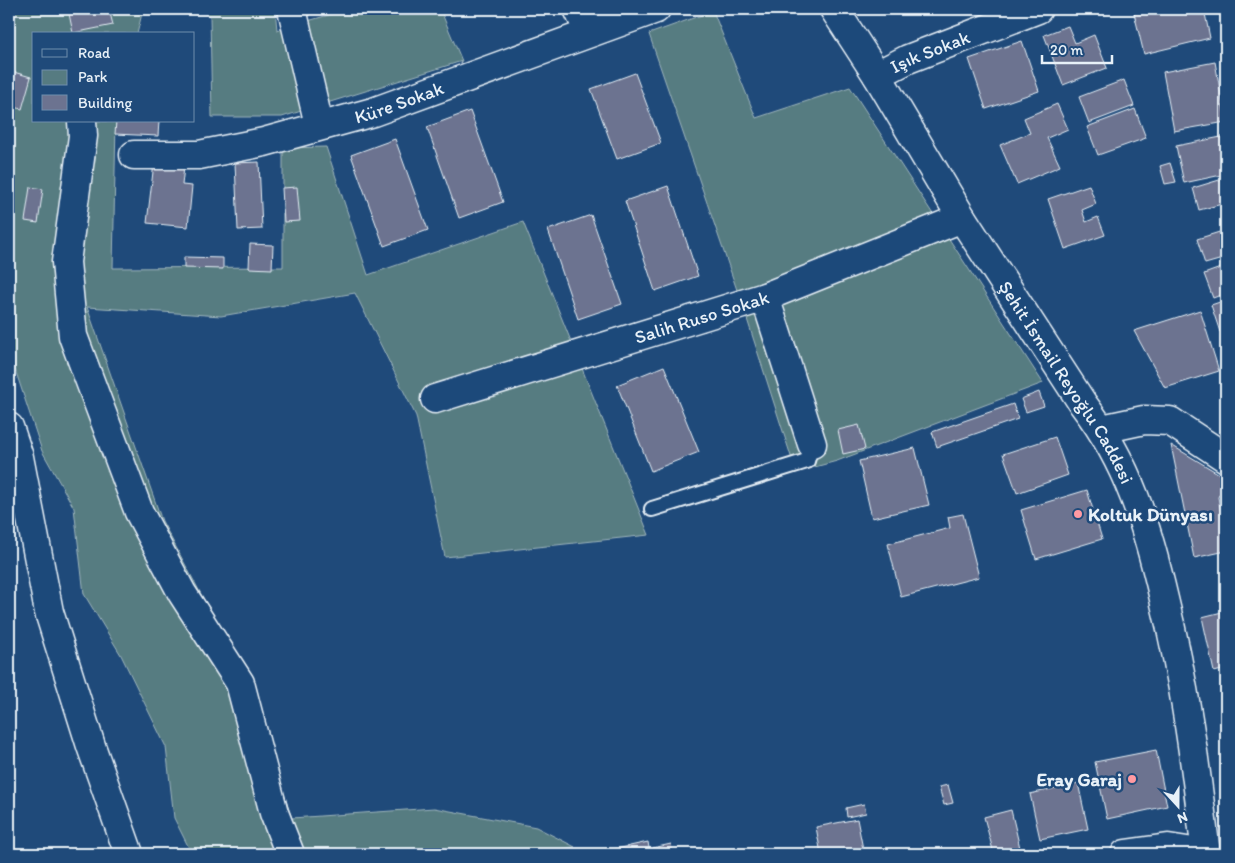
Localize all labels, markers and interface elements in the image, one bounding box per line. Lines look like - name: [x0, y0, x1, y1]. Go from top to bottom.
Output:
- street label: Işık Sokak: [886, 25, 973, 78]
- legend: [32, 32, 195, 122]
- scale bar: [1042, 32, 1112, 64]
- text: 20 m: [1050, 41, 1084, 59]
- text: Road: [78, 44, 111, 62]
- text: Park: [78, 68, 108, 86]
- street label: Küre Sokak: [352, 76, 447, 128]
- text: Building: [78, 94, 132, 112]
- street label: Şehit İsmail Reyoğlu Caddesi: [994, 276, 1139, 487]
- street label: Salih Ruso Sokak: [631, 285, 772, 348]
- place label: Koltuk Dünyası: [1088, 503, 1213, 526]
- marker: Koltuk Dünyası: [1072, 508, 1084, 520]
- place label: Eray Garaj: [1036, 768, 1122, 791]
- marker: Eray Garaj: [1126, 773, 1138, 785]
- north arrow: [1152, 780, 1202, 830]
- text: N: [1175, 808, 1190, 827]

